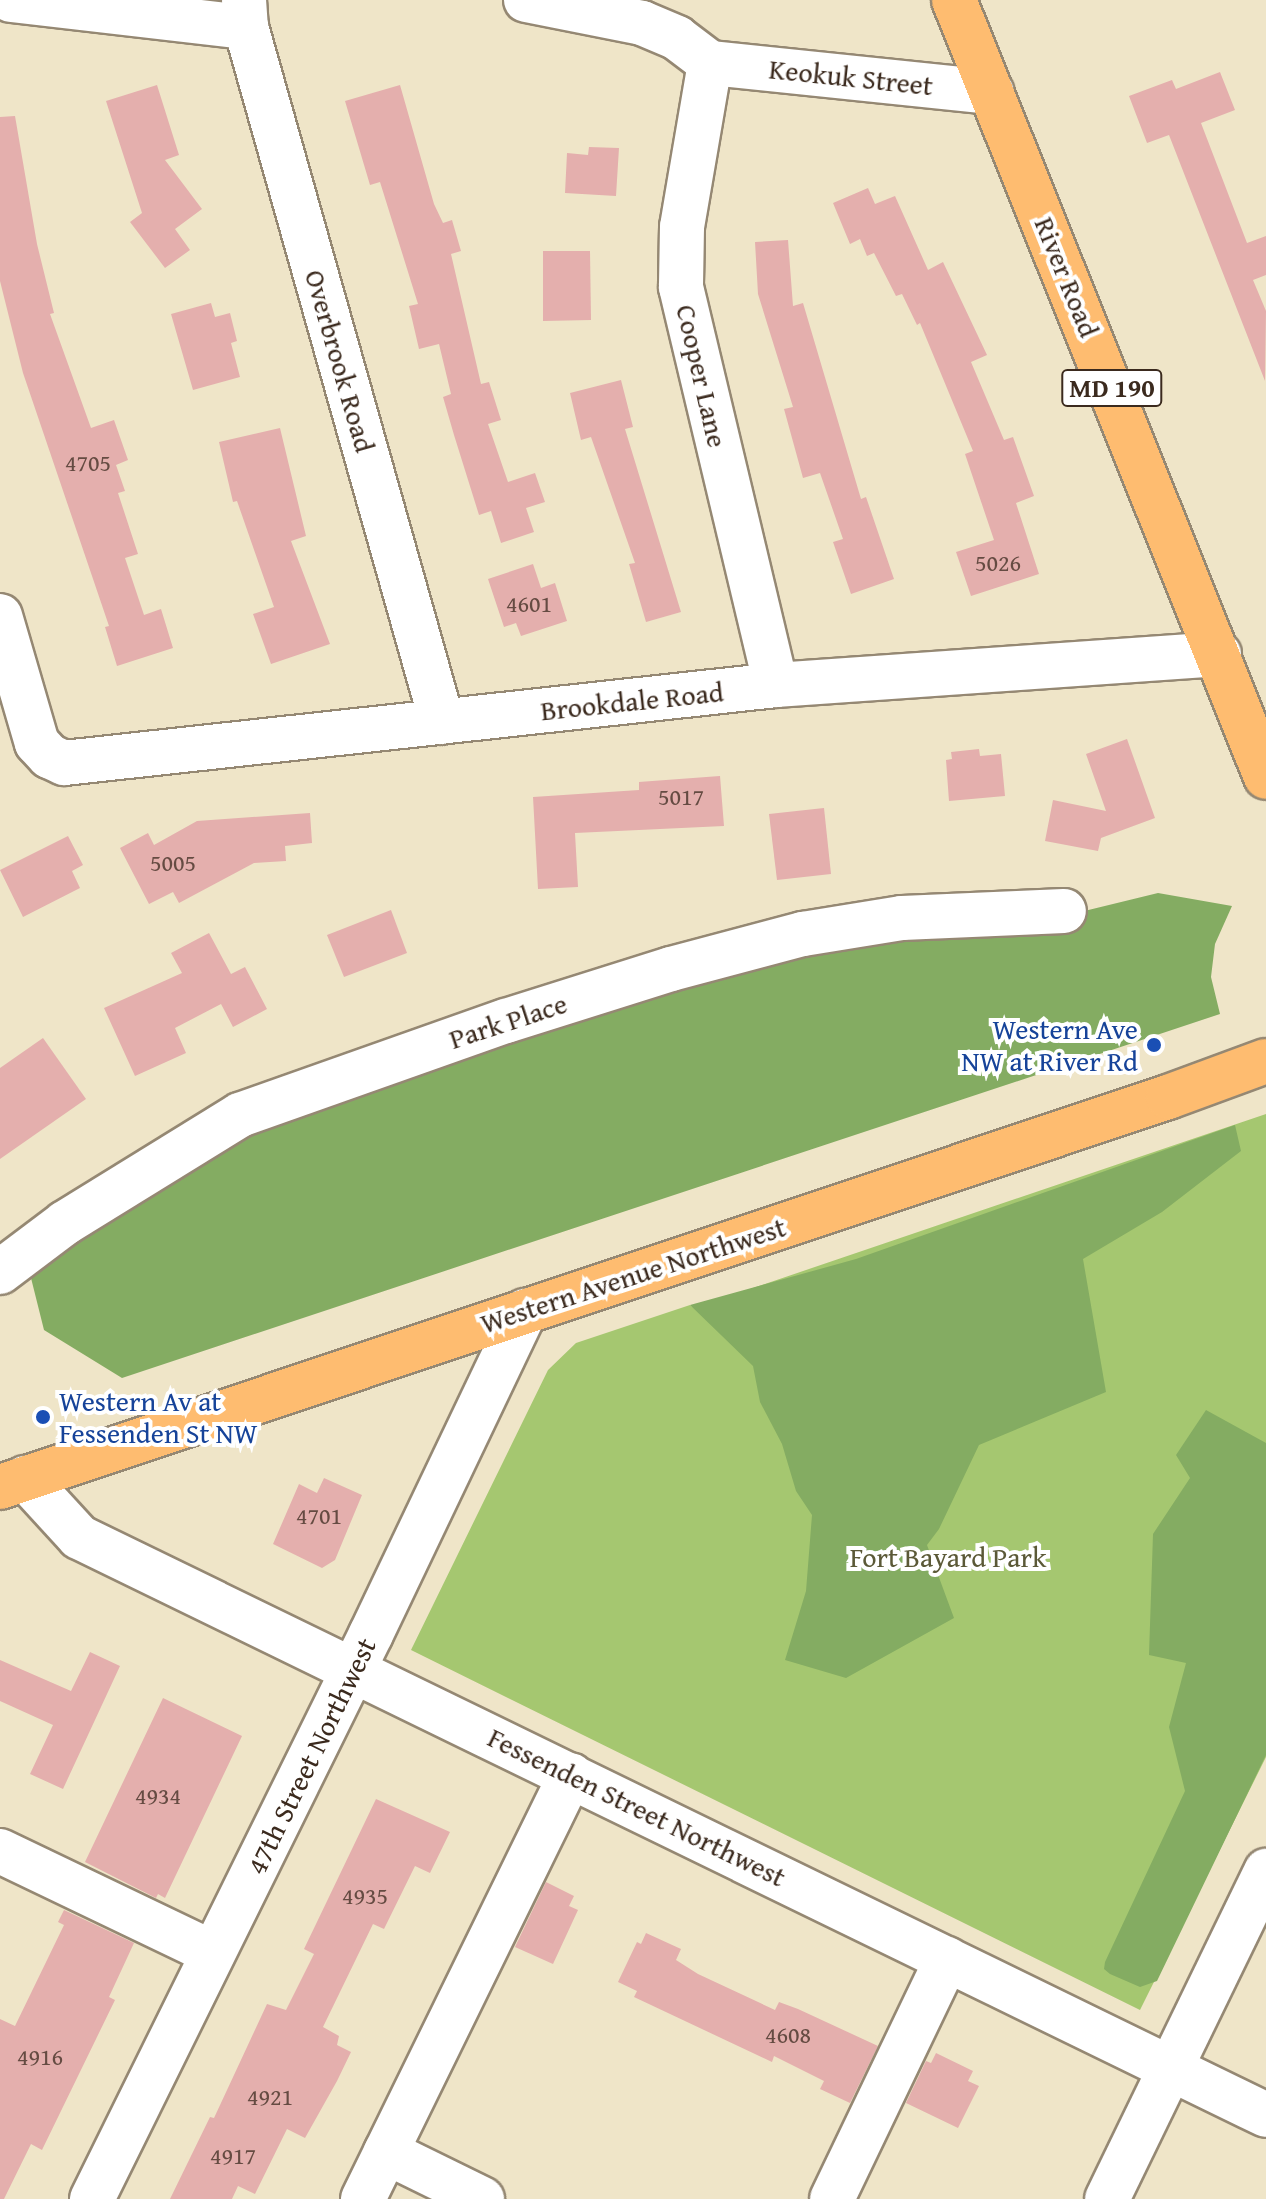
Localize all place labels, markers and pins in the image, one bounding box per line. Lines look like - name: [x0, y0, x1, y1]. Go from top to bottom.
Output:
- place label: Western Ave NW at River Rd: [961, 1012, 1138, 1078]
- marker: Western Ave NW at River Rd: [1145, 1036, 1163, 1054]
- place label: Western Av at Fessenden St NW: [59, 1384, 258, 1450]
- marker: Western Av at Fessenden St NW: [34, 1408, 52, 1426]

